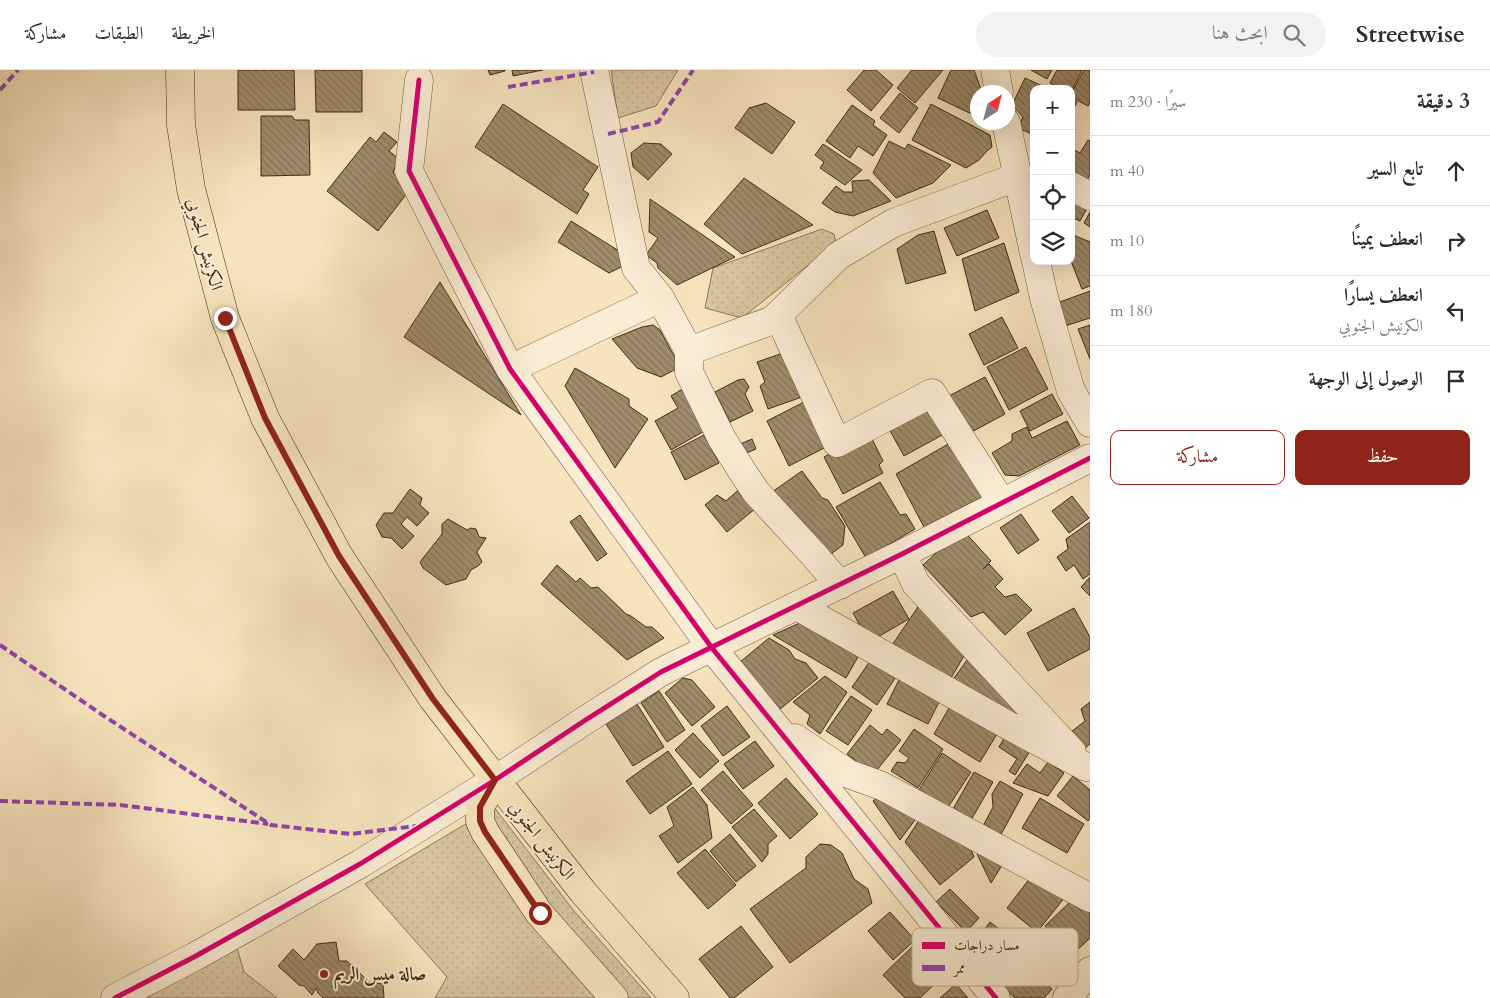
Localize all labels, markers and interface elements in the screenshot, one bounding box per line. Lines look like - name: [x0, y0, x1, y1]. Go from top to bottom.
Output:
- search box: [976, 12, 1326, 57]
- text: Streetwise: [1356, 18, 1465, 51]
- text: ابحث هنا: [1212, 20, 1268, 46]
- text: مشاركة: [25, 21, 66, 46]
- text: الطبقات: [94, 21, 143, 46]
- text: الخريطة: [171, 21, 215, 46]
- icon: search: [1280, 21, 1308, 49]
- north arrow: [970, 85, 1015, 130]
- map controls: [1030, 85, 1075, 265]
- button: +: [1030, 85, 1075, 130]
- text: 3 دقيقة: [1417, 87, 1470, 116]
- text: سيرًا · 230 m: [1110, 91, 1186, 113]
- button: −: [1030, 130, 1075, 175]
- text: تابع السير: [1368, 156, 1423, 182]
- icon: ahead: [1442, 157, 1470, 185]
- text: 40 m: [1110, 160, 1144, 182]
- button: locate: [1030, 175, 1075, 220]
- street label: الكرنيش الجنوبي: [178, 195, 229, 294]
- button: layers: [1030, 220, 1075, 265]
- text: انعطف يمينًا: [1352, 226, 1423, 252]
- icon: right: [1442, 227, 1470, 255]
- text: 10 m: [1110, 230, 1144, 252]
- text: انعطف يسارًا: [1344, 282, 1423, 308]
- icon: left: [1442, 297, 1470, 325]
- text: 180 m: [1110, 300, 1152, 322]
- route end: [214, 307, 237, 330]
- text: الكرنيش الجنوبي: [1339, 315, 1423, 337]
- text: الوصول إلى الوجهة: [1309, 366, 1423, 392]
- icon: arrive: [1442, 367, 1470, 395]
- button: مشاركة: [1110, 430, 1285, 485]
- button: حفظ: [1295, 430, 1470, 485]
- street label: الكرنيش الجنوبي: [501, 795, 581, 887]
- route start: [529, 902, 552, 925]
- legend: [912, 928, 1078, 986]
- text: مسار دراجات: [954, 936, 1020, 955]
- text: ممر: [952, 959, 965, 978]
- place label: صالة ميس الريم: [334, 962, 426, 990]
- marker: صالة ميس الريم: [318, 968, 330, 980]

